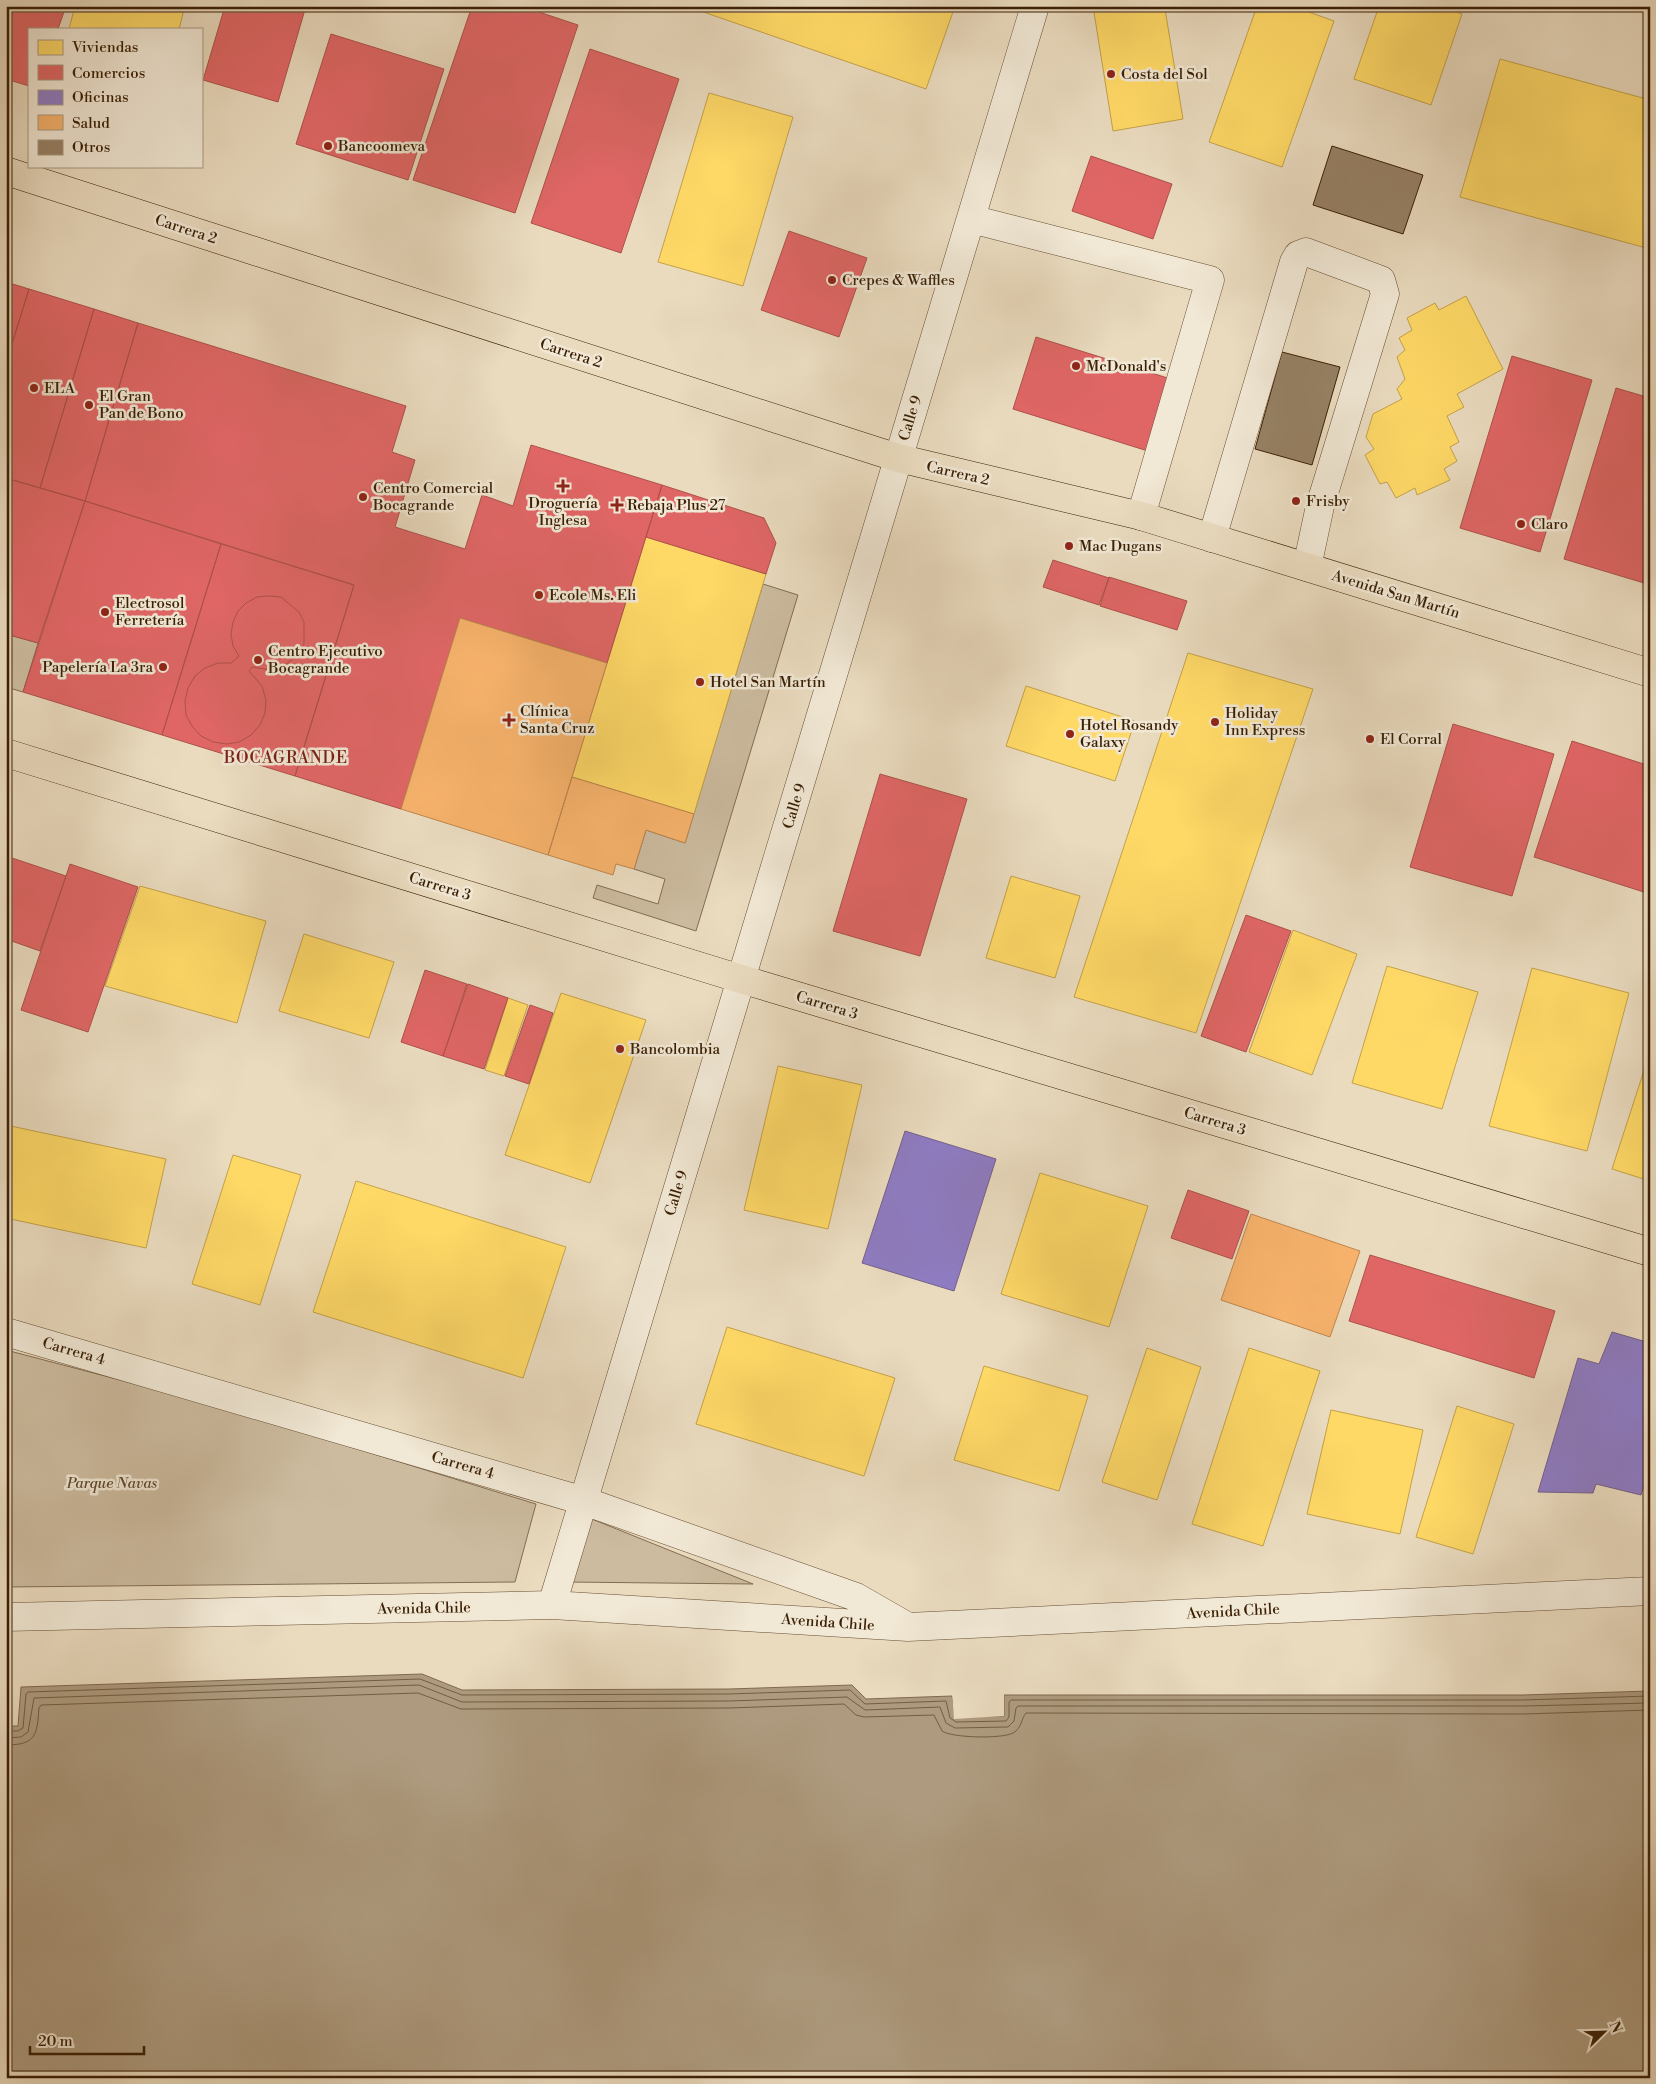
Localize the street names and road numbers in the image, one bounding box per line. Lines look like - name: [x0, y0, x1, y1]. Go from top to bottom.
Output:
- street label: Carrera 2: [152, 211, 219, 248]
- street label: Carrera 2: [537, 335, 604, 372]
- street label: Calle 9: [895, 393, 926, 443]
- street label: Carrera 2: [924, 457, 991, 490]
- street label: Avenida San Martín: [1329, 566, 1462, 623]
- street label: Calle 9: [779, 781, 810, 831]
- street label: Carrera 3: [406, 868, 473, 905]
- street label: Carrera 3: [793, 987, 860, 1024]
- street label: Carrera 3: [1181, 1103, 1248, 1140]
- street label: Calle 9: [661, 1168, 692, 1218]
- street label: Carrera 4: [40, 1333, 108, 1370]
- street label: Carrera 4: [429, 1447, 497, 1484]
- street label: Avenida Chile: [376, 1598, 471, 1619]
- street label: Avenida Chile: [1185, 1600, 1280, 1623]
- street label: Avenida Chile: [780, 1610, 875, 1635]

